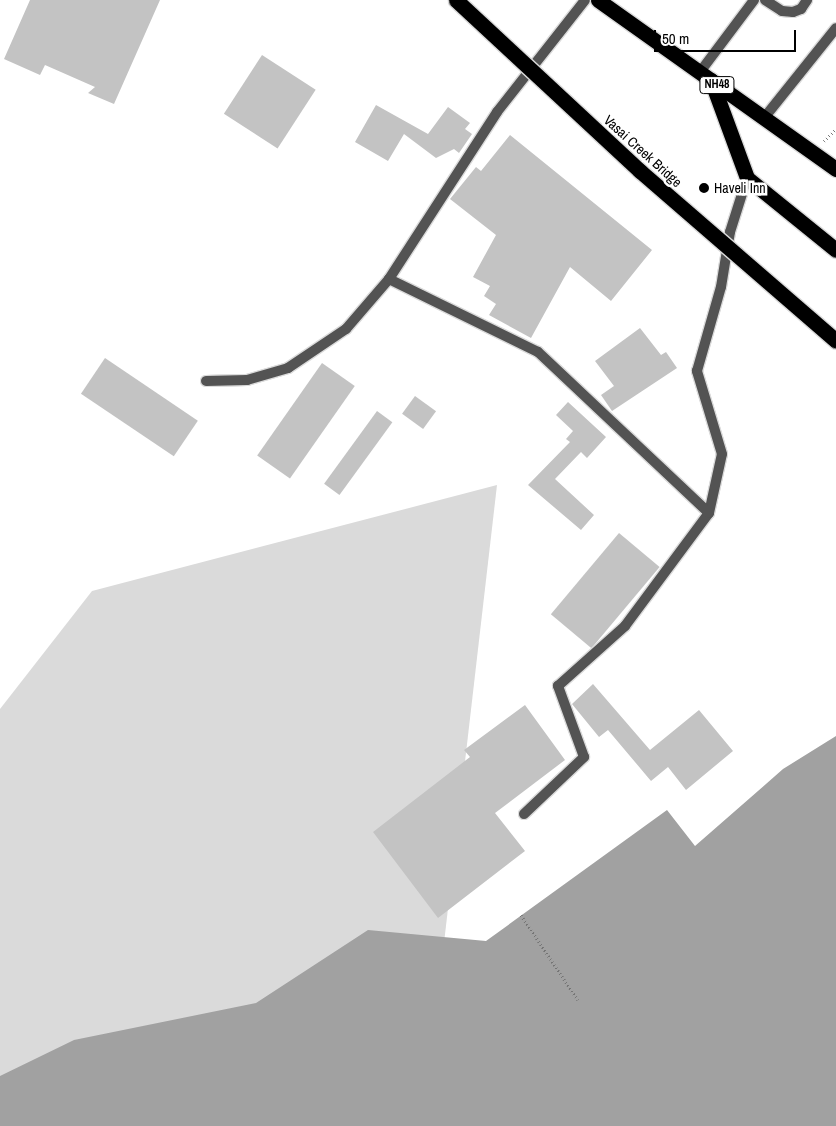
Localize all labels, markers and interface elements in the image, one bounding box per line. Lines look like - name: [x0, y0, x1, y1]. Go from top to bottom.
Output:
- scale bar: [656, 20, 798, 52]
- text: 50 m: [662, 28, 689, 49]
- road number: NH48: [698, 76, 736, 94]
- street label: Vasai Creek Bridge: [600, 112, 686, 190]
- place label: Haveli Inn: [714, 180, 766, 196]
- marker: Haveli Inn: [698, 182, 710, 194]

